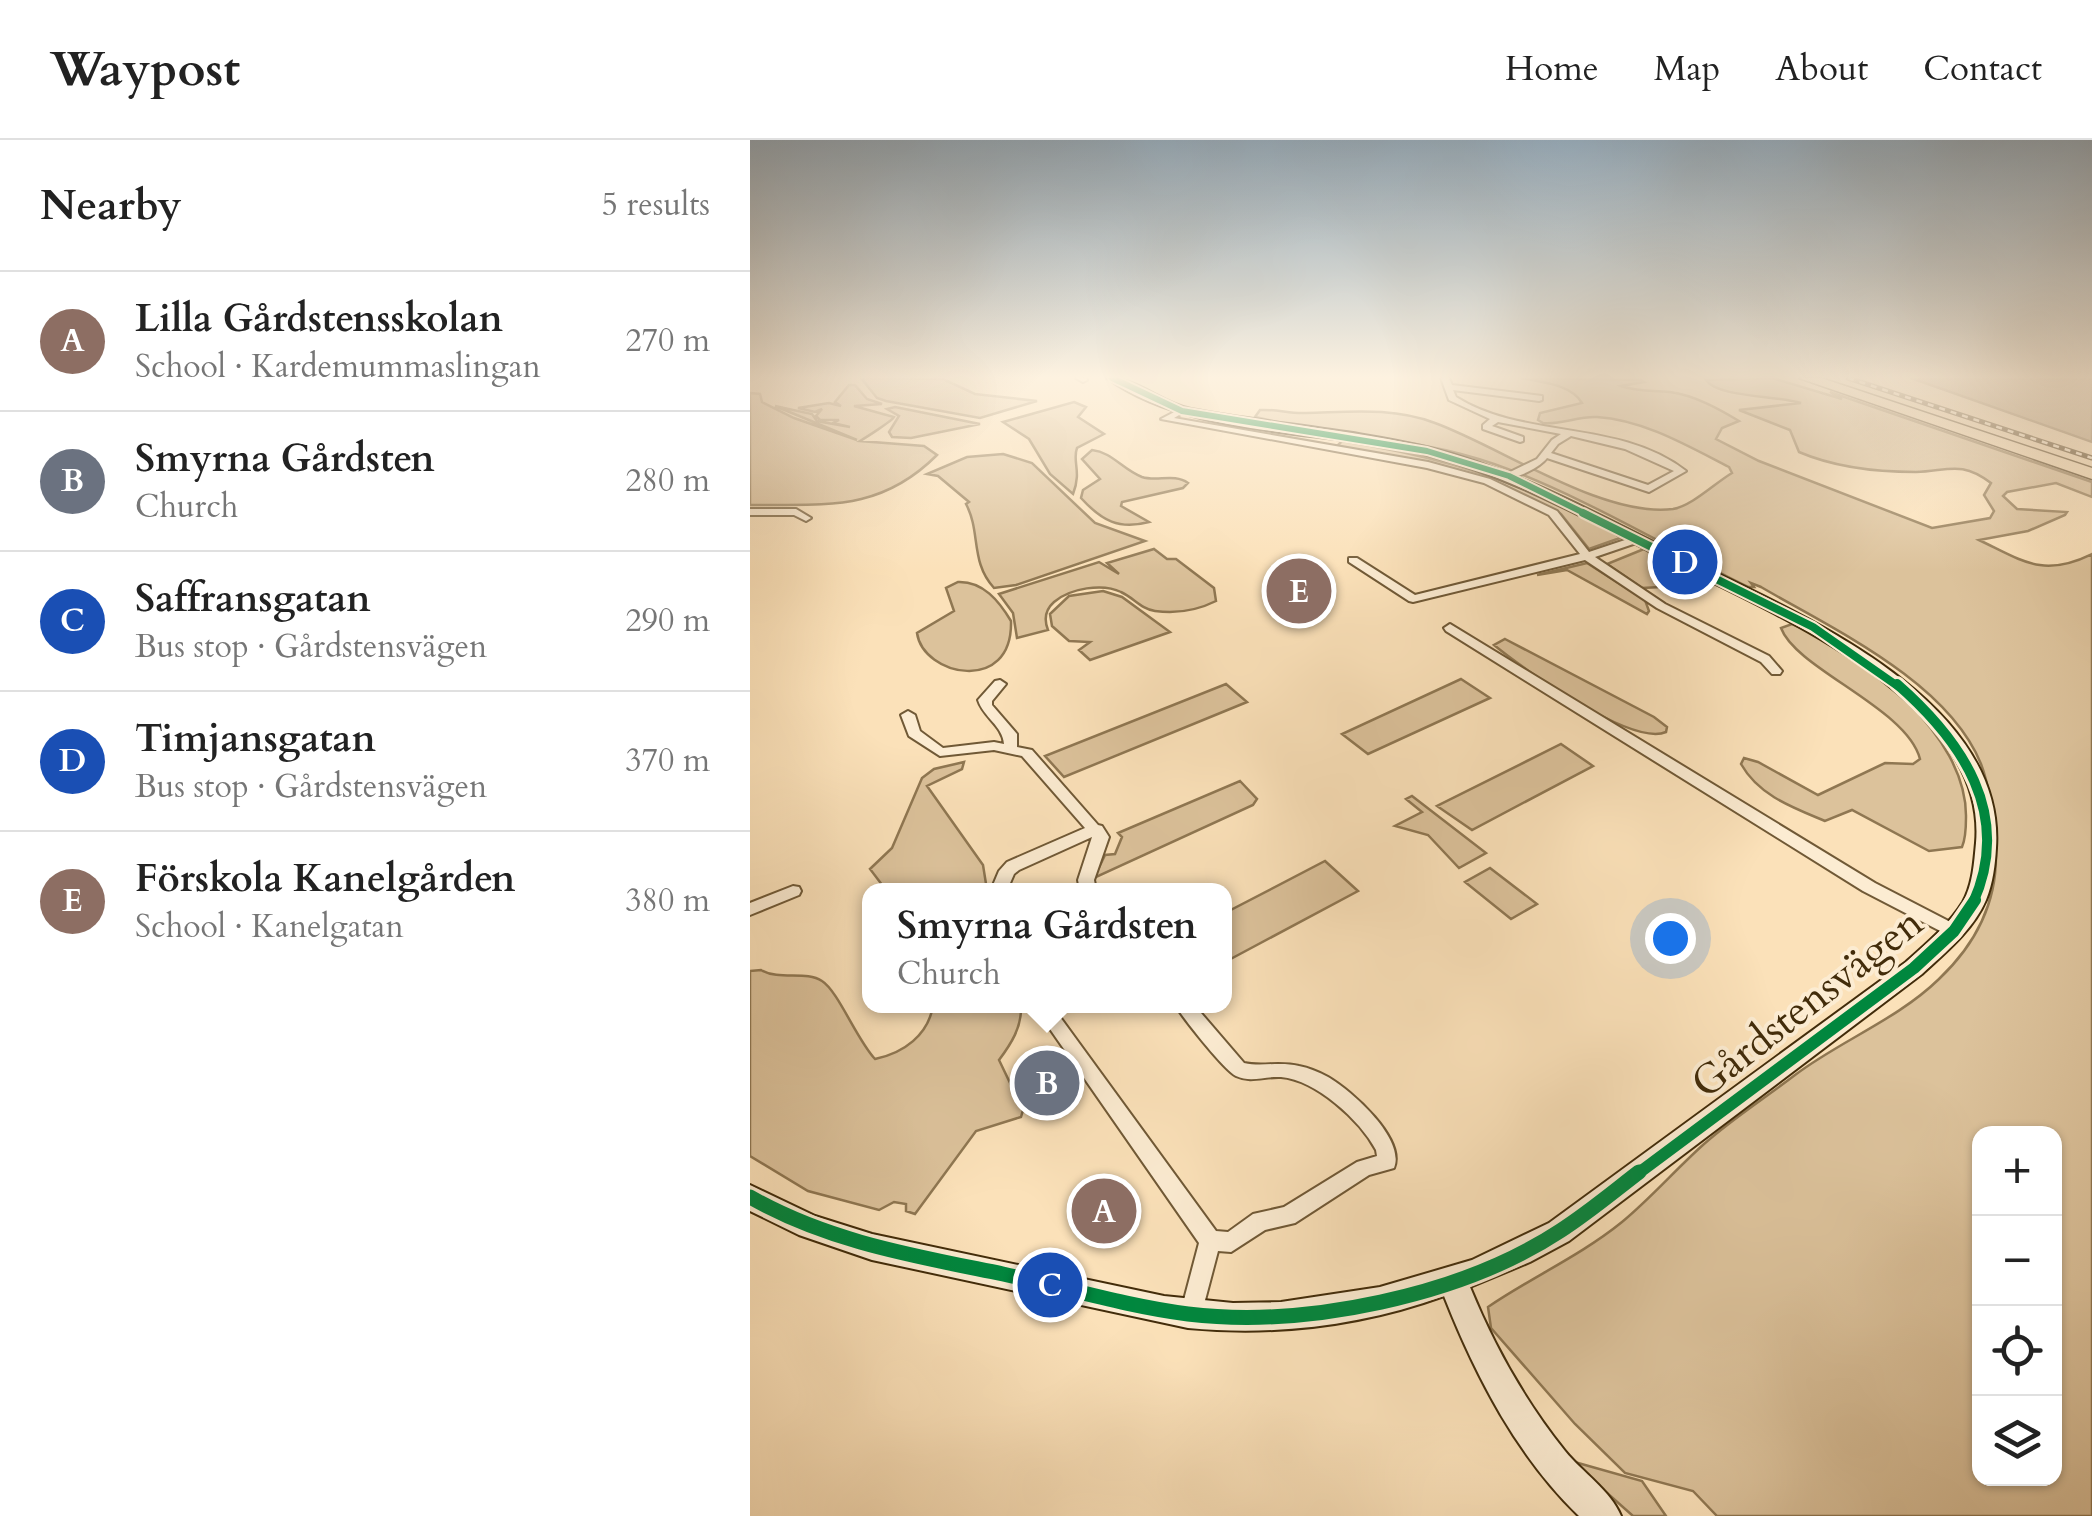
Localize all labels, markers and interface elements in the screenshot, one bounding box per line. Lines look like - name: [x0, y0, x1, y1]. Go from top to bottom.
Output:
- text: Waypost: [50, 37, 240, 102]
- text: Home: [1505, 45, 1599, 93]
- text: Map: [1654, 45, 1720, 93]
- text: About: [1775, 45, 1868, 93]
- text: Contact: [1923, 45, 2042, 93]
- text: Nearby: [40, 177, 182, 234]
- text: 5 results: [602, 183, 710, 227]
- text: Lilla Gårdstensskolan: [135, 293, 503, 345]
- text: A: [60, 319, 85, 363]
- text: 270 m: [625, 319, 710, 363]
- text: School · Kardemummaslingan: [135, 345, 541, 389]
- text: Smyrna Gårdsten: [135, 433, 435, 485]
- text: B: [61, 459, 84, 503]
- text: 280 m: [625, 459, 710, 503]
- text: Church: [135, 485, 238, 529]
- pin: D: [1652, 524, 1718, 600]
- pin: E: [1266, 554, 1332, 628]
- text: Saffransgatan: [135, 573, 371, 625]
- text: C: [60, 599, 85, 643]
- text: 290 m: [625, 599, 710, 643]
- text: Bus stop · Gårdstensvägen: [135, 625, 487, 669]
- text: Timjansgatan: [135, 713, 376, 765]
- text: D: [59, 739, 86, 783]
- text: 370 m: [625, 739, 710, 783]
- text: Bus stop · Gårdstensvägen: [135, 765, 487, 809]
- text: Förskola Kanelgården: [135, 853, 515, 905]
- text: E: [62, 879, 83, 923]
- text: 380 m: [625, 879, 710, 923]
- popup: [862, 883, 1232, 1013]
- street label: Gårdstensvägen: [1679, 894, 1935, 1112]
- text: Smyrna Gårdsten: [897, 900, 1197, 952]
- text: School · Kanelgatan: [135, 905, 404, 949]
- your location: [1645, 913, 1696, 964]
- text: Church: [897, 952, 1001, 996]
- pin: B: [1014, 1046, 1080, 1120]
- map controls: [1972, 1126, 2062, 1486]
- button: +: [1972, 1126, 2062, 1216]
- pin: A: [1072, 1174, 1136, 1248]
- button: −: [1972, 1216, 2062, 1306]
- pin: C: [1018, 1248, 1082, 1322]
- button: locate: [1972, 1306, 2062, 1396]
- button: layers: [1972, 1396, 2062, 1486]

